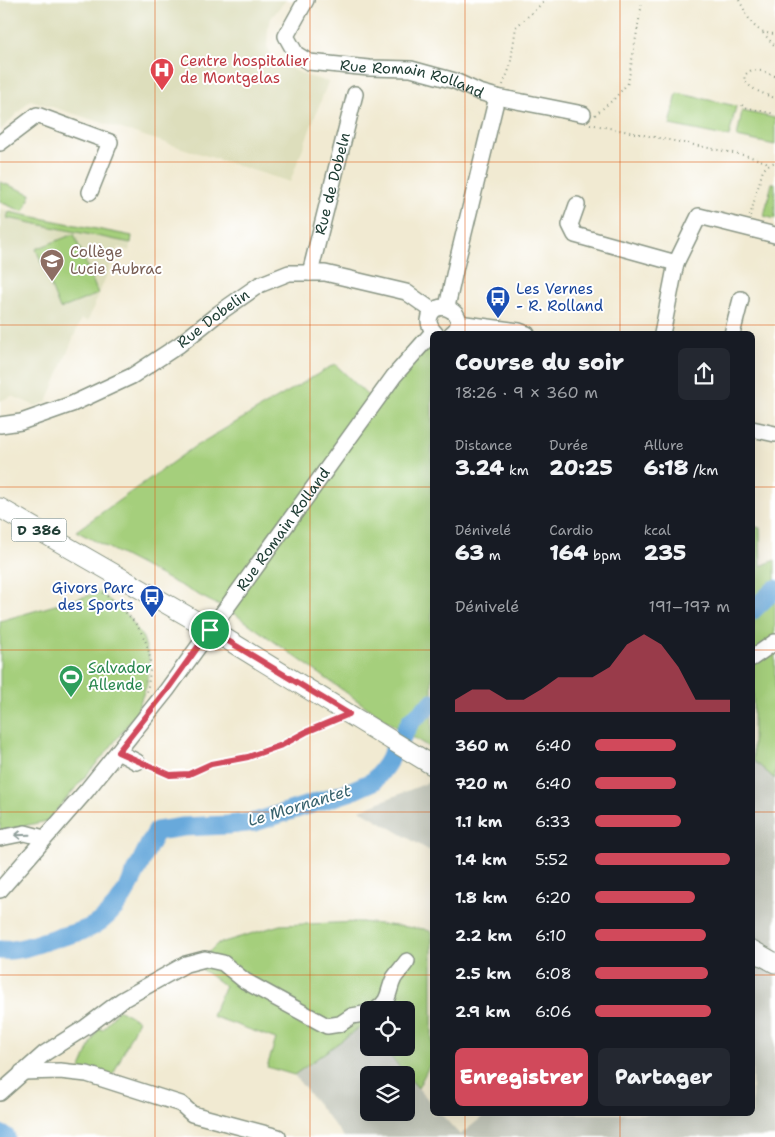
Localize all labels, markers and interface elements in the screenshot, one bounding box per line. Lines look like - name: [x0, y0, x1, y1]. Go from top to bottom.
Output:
- place label: Centre hospitalier de Montgelas: [180, 51, 309, 88]
- street label: Rue Romain Rolland: [339, 55, 488, 103]
- hospital icon: Centre hospitalier de Montgelas: [149, 57, 175, 91]
- street label: Rue de Dobeln: [310, 130, 355, 237]
- place label: Collège Lucie Aubrac: [70, 242, 162, 279]
- school or university icon: Collège Lucie Aubrac: [39, 248, 65, 282]
- place label: Les Vernes - R. Rolland: [516, 279, 604, 316]
- street label: Rue Dobelin: [173, 285, 253, 353]
- bus stop icon: Les Vernes - R. Rolland: [485, 285, 511, 319]
- text: Course du soir: [455, 348, 624, 377]
- button: share: [678, 348, 730, 400]
- text: 18:26 · 9 × 360 m: [455, 382, 598, 403]
- text: Distance: [455, 436, 512, 454]
- text: Durée: [549, 436, 588, 454]
- text: Allure: [644, 436, 684, 454]
- text: 3.24: [455, 454, 504, 482]
- text: 20:25: [549, 454, 613, 482]
- text: 6:18: [644, 454, 689, 482]
- text: km: [504, 461, 529, 479]
- text: /km: [689, 461, 718, 479]
- street label: Rue Romain Rolland: [232, 463, 335, 595]
- road number: D 386: [12, 518, 66, 542]
- text: Dénivelé: [455, 521, 511, 539]
- text: Cardio: [549, 521, 593, 539]
- text: kcal: [644, 521, 671, 539]
- text: 63: [455, 539, 484, 567]
- text: 164: [549, 539, 588, 567]
- text: 235: [644, 539, 686, 567]
- text: m: [484, 546, 501, 564]
- text: bpm: [588, 546, 621, 564]
- place label: Givors Parc des Sports: [52, 578, 134, 615]
- bus stop icon: Givors Parc des Sports: [139, 584, 165, 618]
- text: Dénivelé: [455, 596, 519, 617]
- text: 191–197 m: [649, 596, 730, 617]
- pin: [189, 609, 231, 651]
- icon: arrive: [196, 616, 224, 644]
- place label: Salvador Allende: [88, 658, 152, 695]
- sports icon: Salvador Allende: [58, 664, 84, 698]
- text: 360 m: [455, 735, 509, 756]
- text: 6:40: [535, 735, 571, 756]
- text: 720 m: [455, 773, 508, 794]
- text: 6:40: [535, 773, 571, 794]
- water label: Le Mornantet: [245, 780, 353, 831]
- text: 1.1 km: [455, 811, 502, 832]
- text: 6:33: [535, 811, 571, 832]
- one-way arrow: [15, 830, 31, 839]
- text: 1.4 km: [455, 849, 507, 870]
- text: 5:52: [535, 849, 568, 870]
- text: 1.8 km: [455, 887, 507, 908]
- text: 6:20: [535, 887, 571, 908]
- text: 2.2 km: [455, 925, 512, 946]
- text: 6:10: [535, 925, 566, 946]
- text: 2.5 km: [455, 963, 511, 984]
- text: 6:08: [535, 963, 572, 984]
- map controls: [360, 1001, 415, 1121]
- button: locate: [360, 1001, 415, 1056]
- text: 2.9 km: [455, 1001, 510, 1022]
- text: 6:06: [535, 1001, 572, 1022]
- button: Enregistrer: [455, 1048, 588, 1106]
- button: Partager: [598, 1048, 730, 1106]
- button: layers: [360, 1066, 415, 1121]

